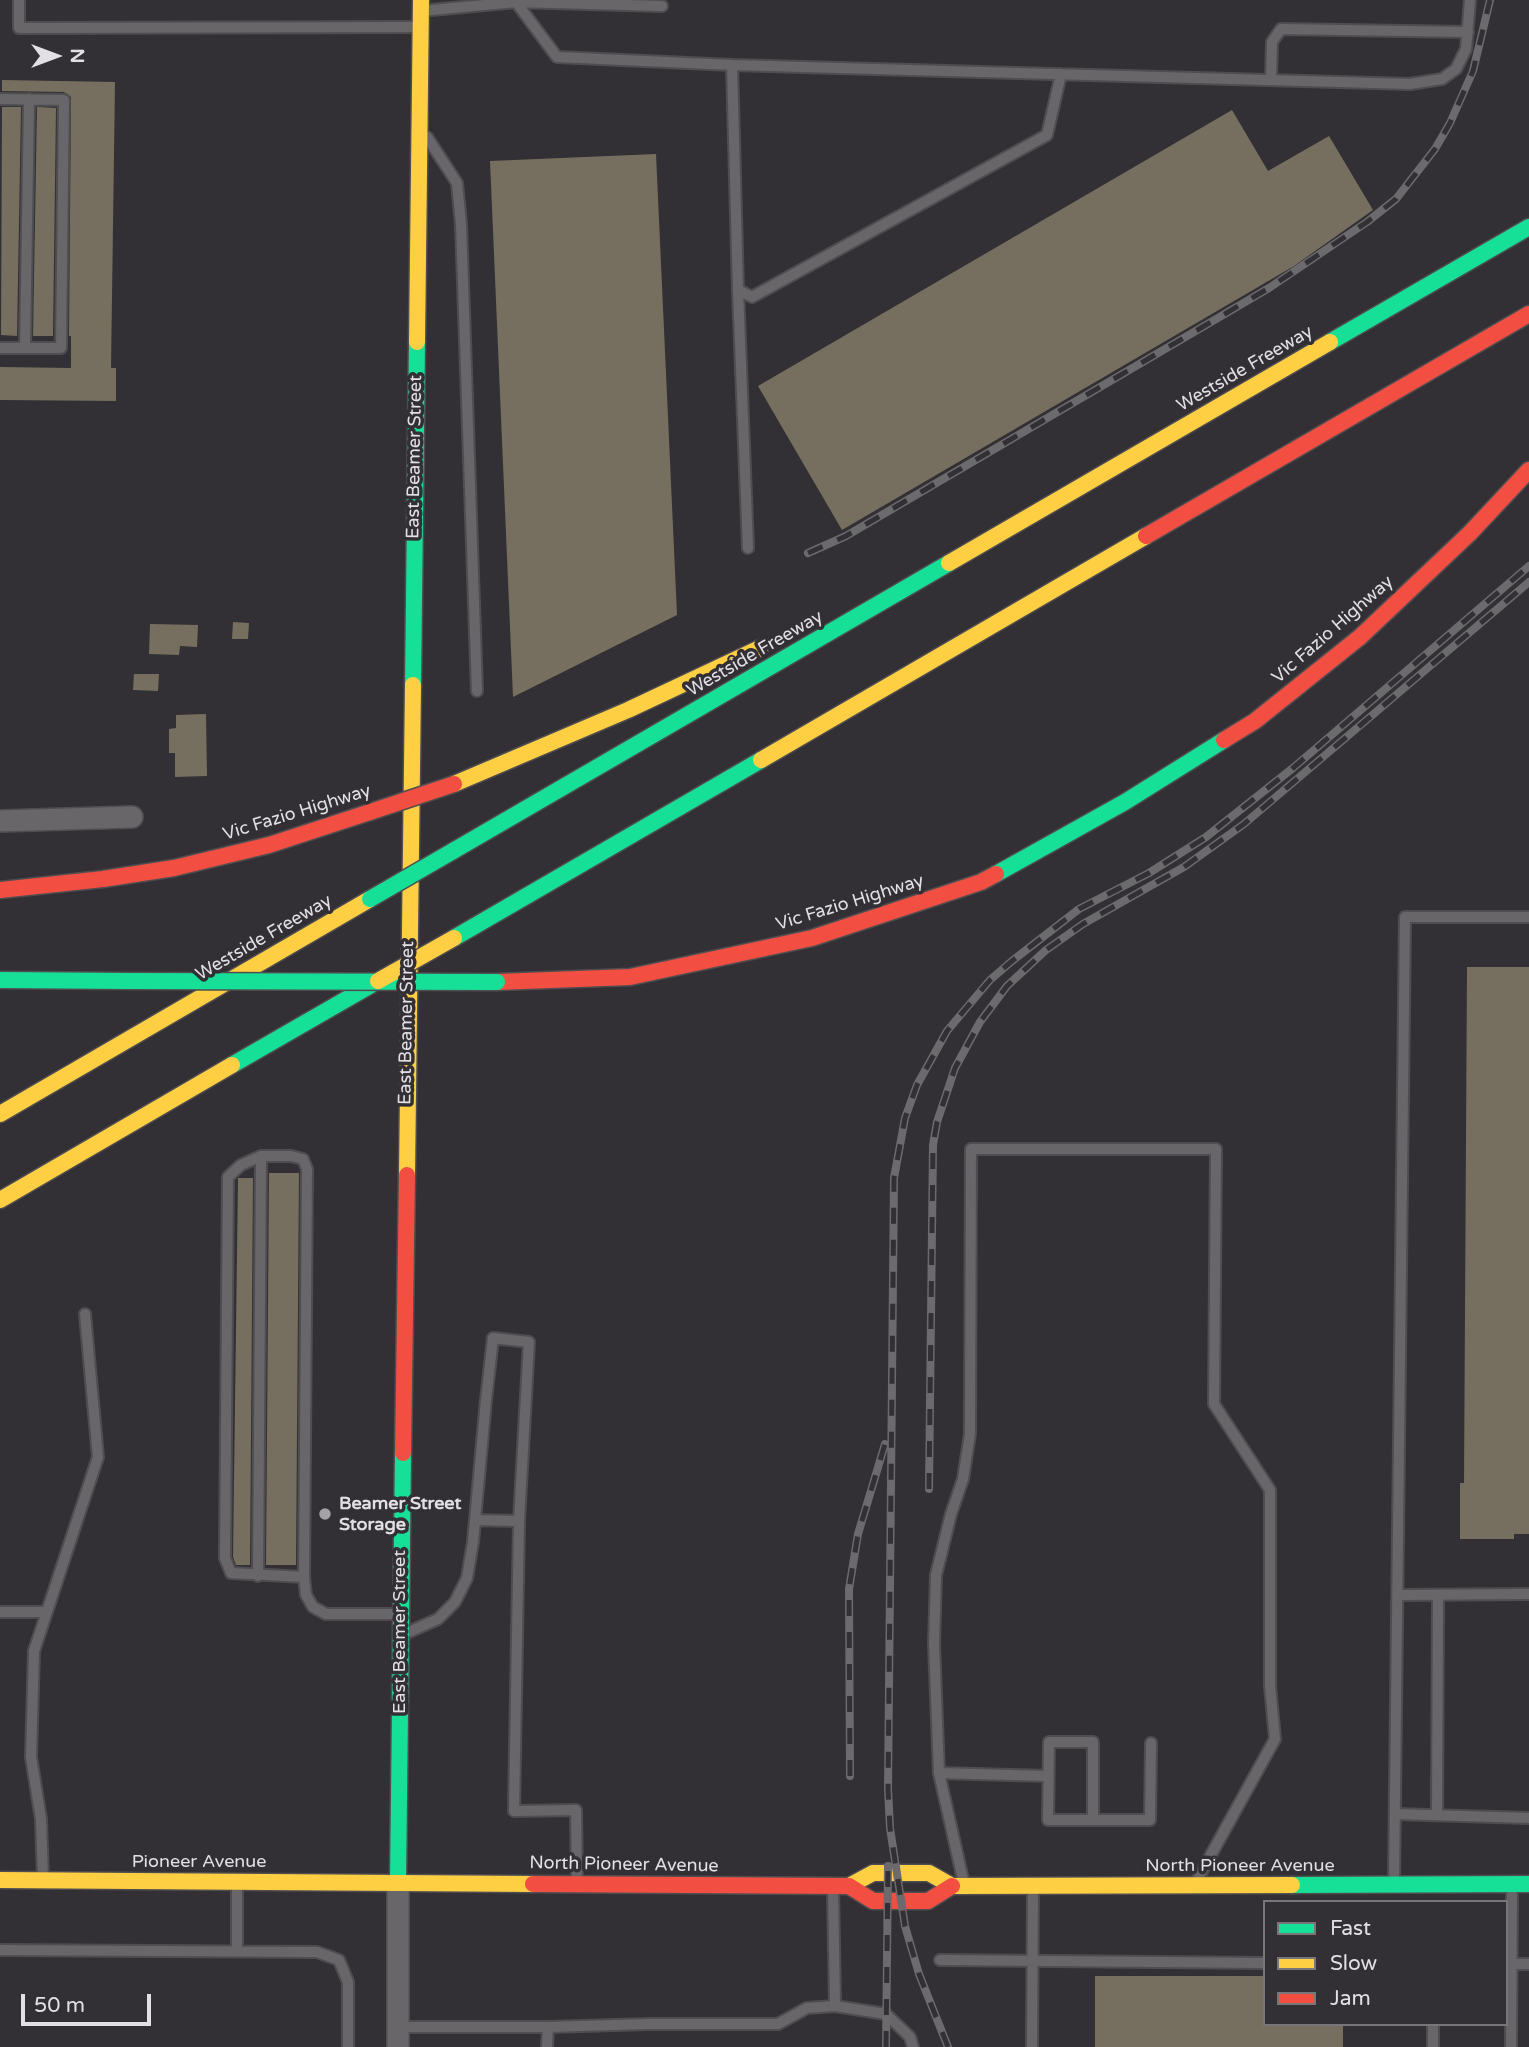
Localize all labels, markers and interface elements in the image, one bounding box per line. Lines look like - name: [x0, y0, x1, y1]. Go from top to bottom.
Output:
- north arrow: [21, 21, 91, 91]
- text: N: [66, 48, 88, 64]
- street label: Westside Freeway: [1173, 321, 1317, 417]
- street label: East Beamer Street: [403, 375, 427, 539]
- street label: Vic Fazio Highway: [1268, 571, 1398, 689]
- street label: Westside Freeway: [683, 606, 827, 702]
- street label: Vic Fazio Highway: [220, 780, 374, 846]
- street label: Vic Fazio Highway: [773, 870, 927, 936]
- street label: Westside Freeway: [192, 890, 336, 986]
- street label: East Beamer Street: [395, 941, 419, 1105]
- place label: Beamer Street Storage: [339, 1493, 461, 1536]
- marker: Beamer Street Storage: [317, 1506, 333, 1522]
- street label: East Beamer Street: [389, 1550, 411, 1714]
- street label: Pioneer Avenue: [132, 1851, 266, 1873]
- street label: North Pioneer Avenue: [529, 1853, 719, 1877]
- street label: North Pioneer Avenue: [1145, 1855, 1335, 1877]
- legend: [1263, 1900, 1508, 2026]
- text: Fast: [1330, 1916, 1371, 1941]
- text: Slow: [1330, 1951, 1377, 1976]
- scale bar: [24, 1980, 154, 2024]
- text: Jam: [1330, 1986, 1371, 2011]
- text: 50 m: [34, 1993, 85, 2018]

